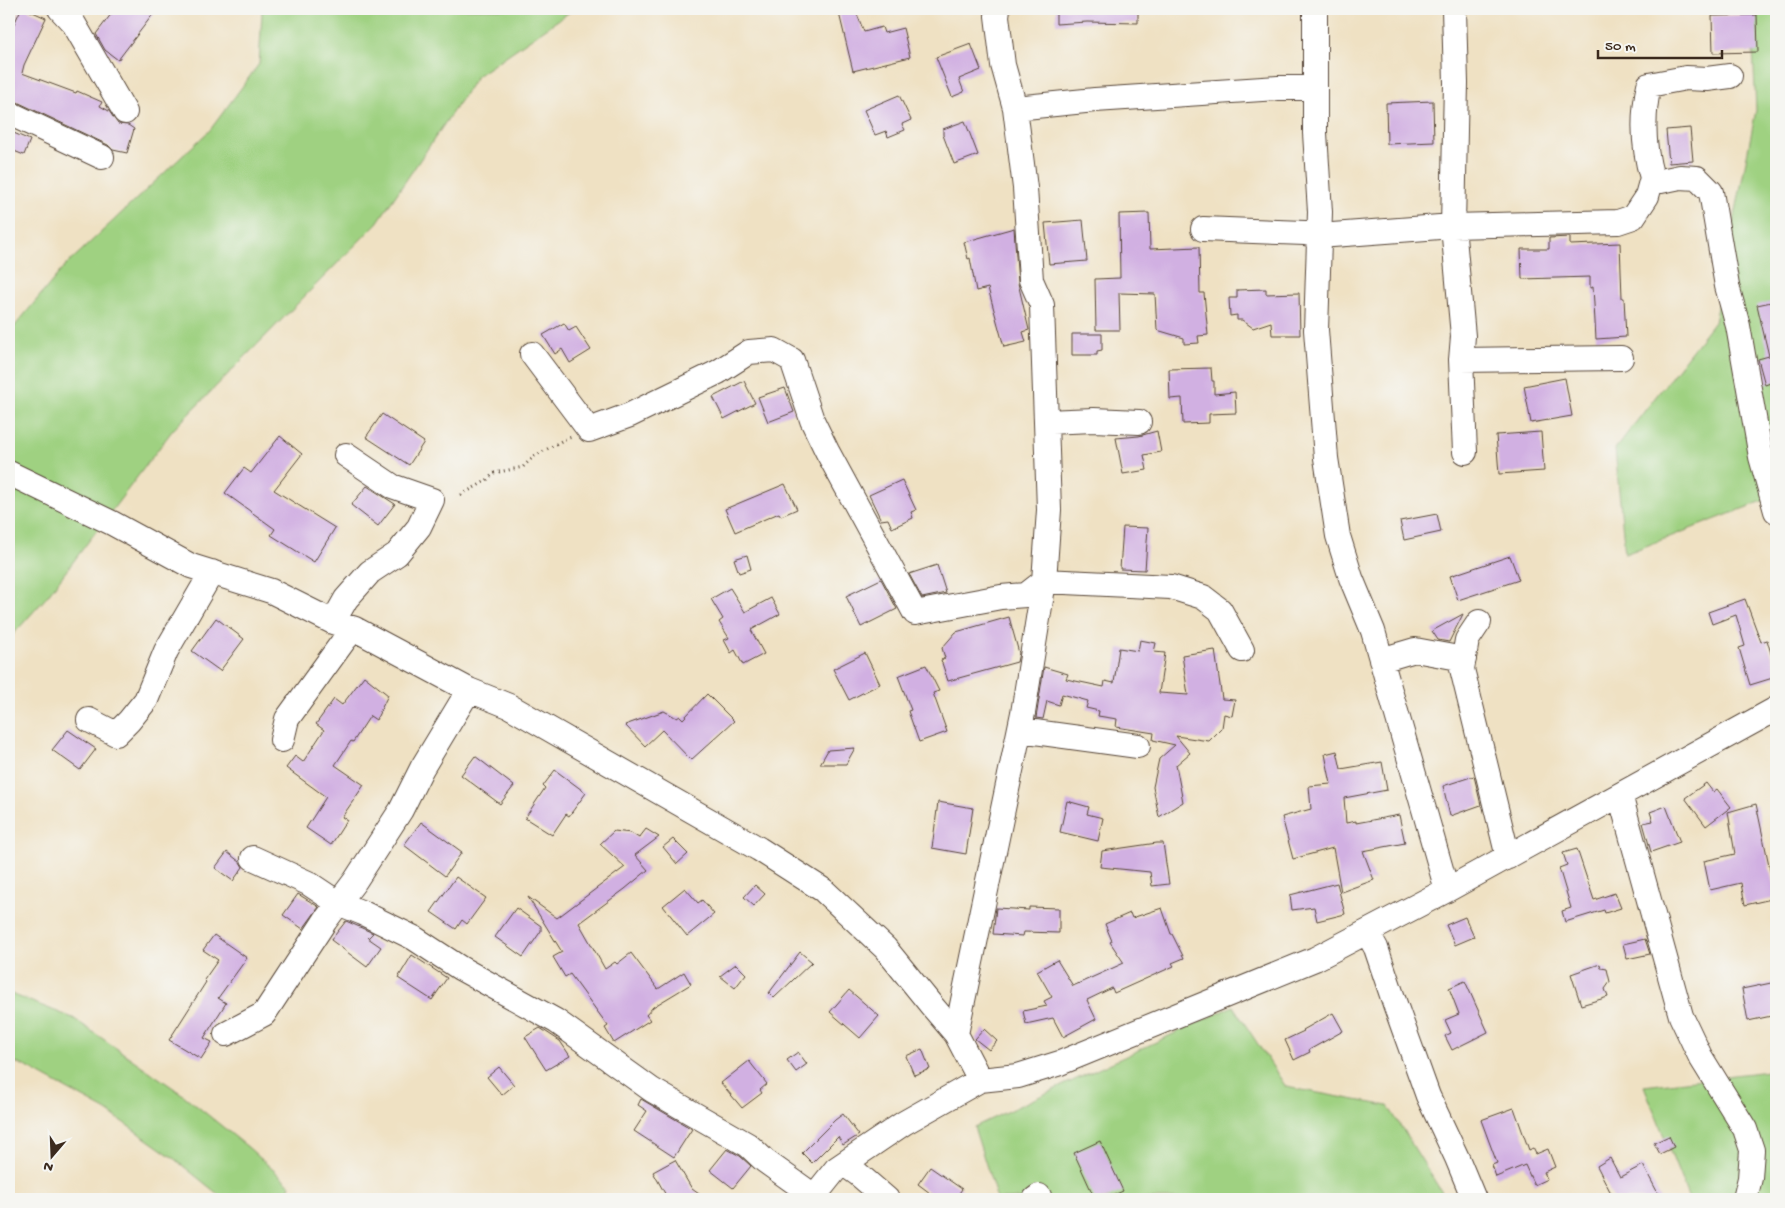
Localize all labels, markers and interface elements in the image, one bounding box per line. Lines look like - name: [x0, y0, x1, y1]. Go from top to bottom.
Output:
- scale bar: [1598, 28, 1721, 60]
- text: 50 m: [1605, 38, 1636, 56]
- north arrow: [28, 1130, 78, 1180]
- text: N: [41, 1156, 56, 1175]

